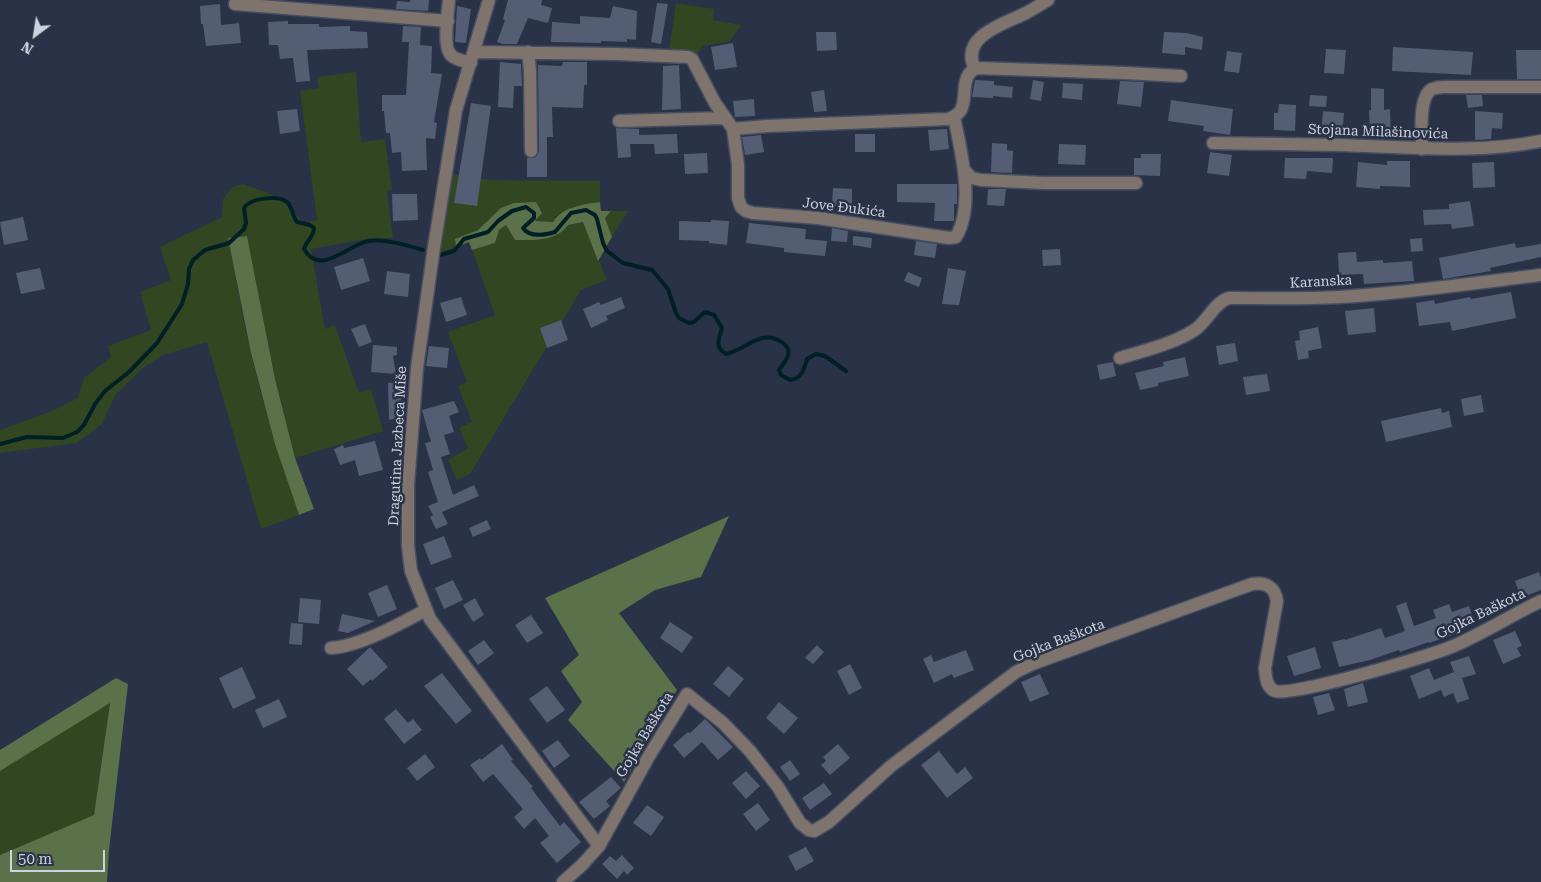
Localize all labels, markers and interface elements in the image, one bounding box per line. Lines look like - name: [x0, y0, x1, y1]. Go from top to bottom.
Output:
- north arrow: [10, 10, 60, 60]
- text: N: [19, 38, 36, 57]
- street label: Stojana Milašinovića: [1308, 121, 1448, 143]
- street label: Jove Đukića: [802, 195, 886, 221]
- street label: Karanska: [1289, 272, 1353, 292]
- street label: Dragutina Jazbeca Miše: [385, 366, 411, 526]
- street label: Gojka Baškota: [1434, 585, 1528, 643]
- street label: Gojka Baškota: [1011, 616, 1107, 666]
- street label: Gojka Baškota: [613, 689, 677, 781]
- scale bar: [12, 840, 108, 872]
- text: 50 m: [18, 850, 52, 868]

